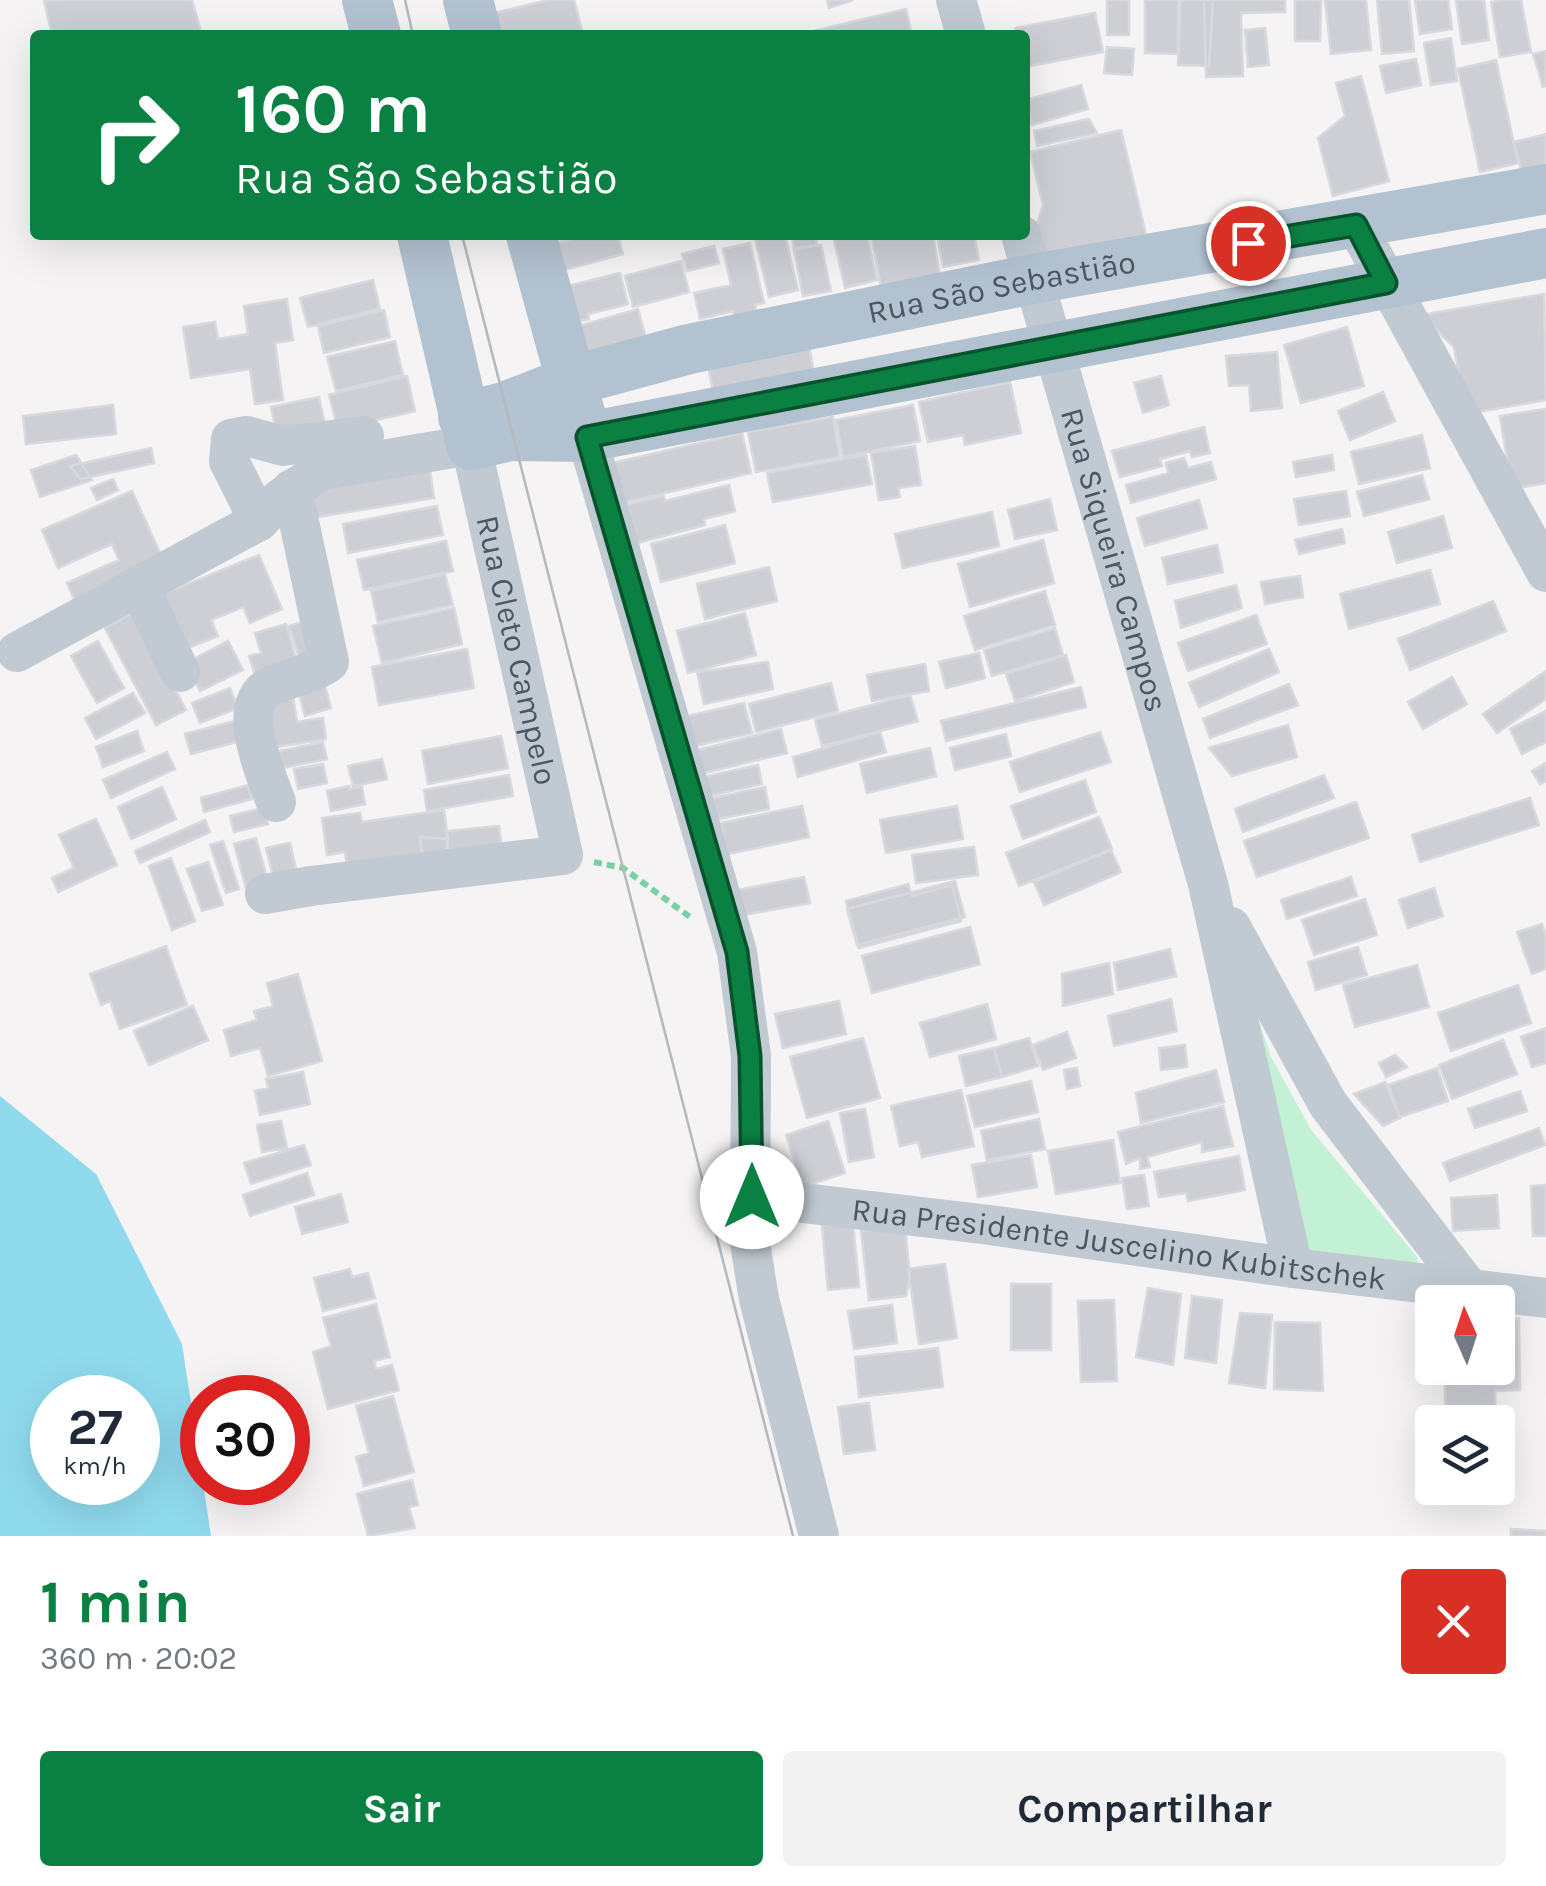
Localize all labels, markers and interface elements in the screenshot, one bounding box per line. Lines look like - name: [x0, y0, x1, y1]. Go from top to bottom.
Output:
- text: 160 m: [235, 68, 431, 150]
- icon: right: [70, 70, 200, 200]
- text: Rua São Sebastião: [235, 152, 618, 204]
- pin: [1206, 201, 1291, 286]
- icon: arrive: [1221, 216, 1276, 271]
- street label: Rua São Sebastião: [864, 243, 1138, 331]
- street label: Rua Siqueira Campos: [1053, 404, 1175, 716]
- street label: Rua Cleto Campelo: [468, 512, 565, 789]
- position arrow: [700, 1145, 804, 1249]
- street label: Rua Presidente Juscelino Kubitschek: [850, 1191, 1388, 1298]
- north arrow: [1415, 1285, 1515, 1385]
- map controls: [1415, 1285, 1515, 1505]
- speed limit sign: 30: [180, 1375, 310, 1505]
- text: 27: [67, 1398, 123, 1457]
- button: layers: [1415, 1405, 1515, 1505]
- text: km/h: [63, 1451, 127, 1480]
- text: 1 min: [40, 1567, 191, 1637]
- button: close: [1401, 1569, 1506, 1674]
- text: 360 m · 20:02: [40, 1640, 237, 1677]
- button: Sair: [40, 1751, 763, 1866]
- button: Compartilhar: [783, 1751, 1506, 1866]

